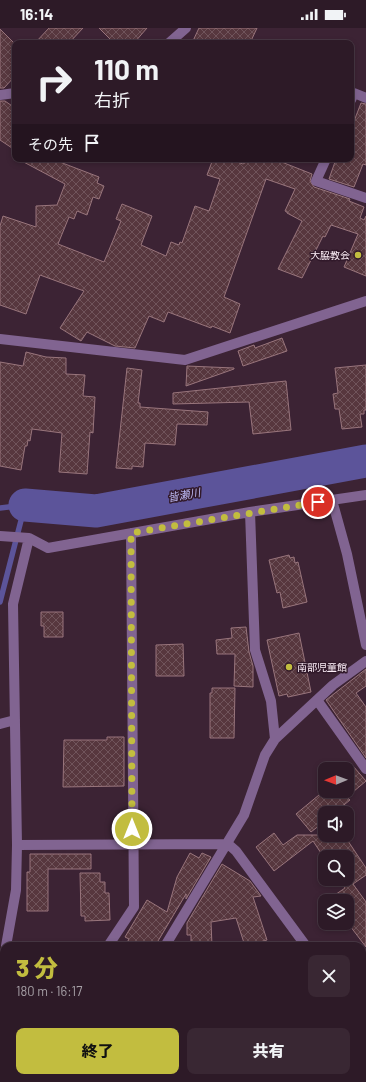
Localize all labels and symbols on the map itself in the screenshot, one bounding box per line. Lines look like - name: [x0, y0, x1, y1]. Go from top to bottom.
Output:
- place label: 大脇教会: [310, 249, 350, 261]
- marker: 大脇教会: [353, 250, 363, 260]
- water label: 皆瀬川: [167, 485, 202, 504]
- pin: [301, 485, 335, 519]
- place label: 南部児童館: [297, 661, 347, 673]
- marker: 南部児童館: [284, 662, 294, 672]
- north arrow: [318, 762, 354, 798]
- position arrow: [111, 808, 153, 850]

